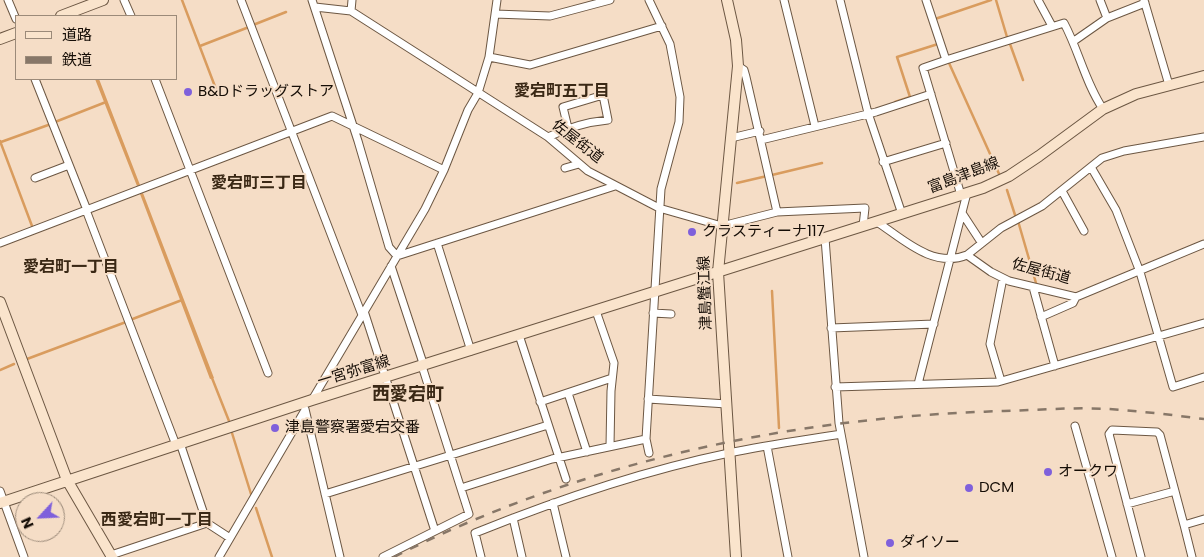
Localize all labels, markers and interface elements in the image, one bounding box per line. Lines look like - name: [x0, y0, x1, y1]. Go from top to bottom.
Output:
- legend: [15, 15, 178, 80]
- text: 道路: [62, 24, 92, 45]
- text: 鉄道: [62, 49, 92, 70]
- district label: 愛宕町五丁目: [514, 82, 610, 102]
- place label: B&Dドラッグストア: [198, 83, 334, 101]
- marker: B&Dドラッグストア: [182, 86, 194, 98]
- street label: 佐屋街道: [548, 116, 606, 168]
- street label: 富島津島線: [926, 154, 1002, 198]
- district label: 愛宕町三丁目: [211, 174, 307, 194]
- place label: クラスティーナ117: [702, 223, 825, 241]
- marker: クラスティーナ117: [686, 226, 698, 238]
- street label: 津島蟹江線: [696, 255, 716, 331]
- street label: 佐屋街道: [1010, 256, 1072, 288]
- district label: 愛宕町一丁目: [23, 258, 119, 278]
- street label: 一宮弥富線: [316, 352, 392, 392]
- district label: 西愛宕町: [372, 384, 444, 406]
- place label: 津島警察署愛宕交番: [285, 419, 420, 437]
- marker: 津島警察署愛宕交番: [269, 422, 281, 434]
- place label: オークワ: [1058, 463, 1118, 481]
- marker: オークワ: [1042, 466, 1054, 478]
- place label: DCM: [979, 479, 1014, 497]
- marker: DCM: [963, 482, 975, 494]
- north arrow: [15, 492, 65, 542]
- district label: 西愛宕町一丁目: [101, 511, 213, 531]
- text: N: [16, 514, 39, 532]
- place label: ダイソー: [900, 534, 960, 552]
- marker: ダイソー: [884, 537, 896, 549]

